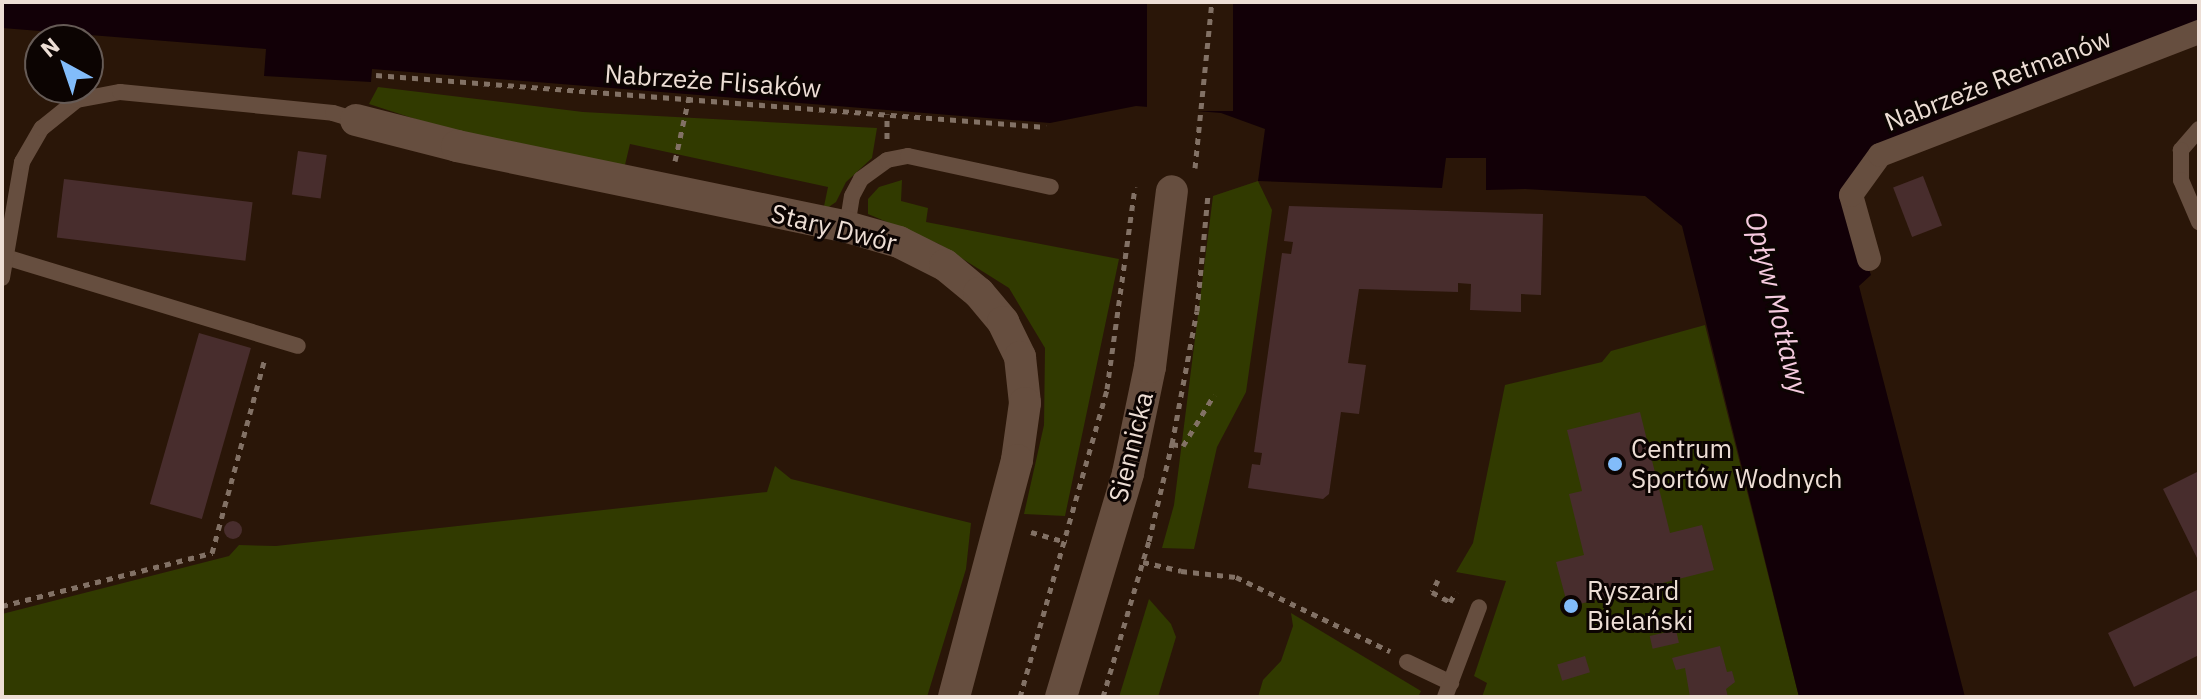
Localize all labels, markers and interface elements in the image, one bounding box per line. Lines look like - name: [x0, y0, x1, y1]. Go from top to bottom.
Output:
- street label: Nabrzeże Retmanów: [1880, 22, 2116, 138]
- north arrow: [24, 24, 104, 104]
- text: N: [34, 31, 65, 63]
- street label: Nabrzeże Flisaków: [603, 58, 823, 104]
- street label: Stary Dwór: [768, 197, 900, 259]
- water label: Opływ Motławy: [1738, 208, 1816, 398]
- street label: Siennicka: [1102, 389, 1160, 505]
- place label: Centrum Sportów Wodnych: [1631, 433, 1843, 494]
- marker: Centrum Sportów Wodnych: [1606, 455, 1624, 473]
- place label: Ryszard Bielański: [1587, 575, 1693, 636]
- marker: Ryszard Bielański: [1562, 597, 1580, 615]

